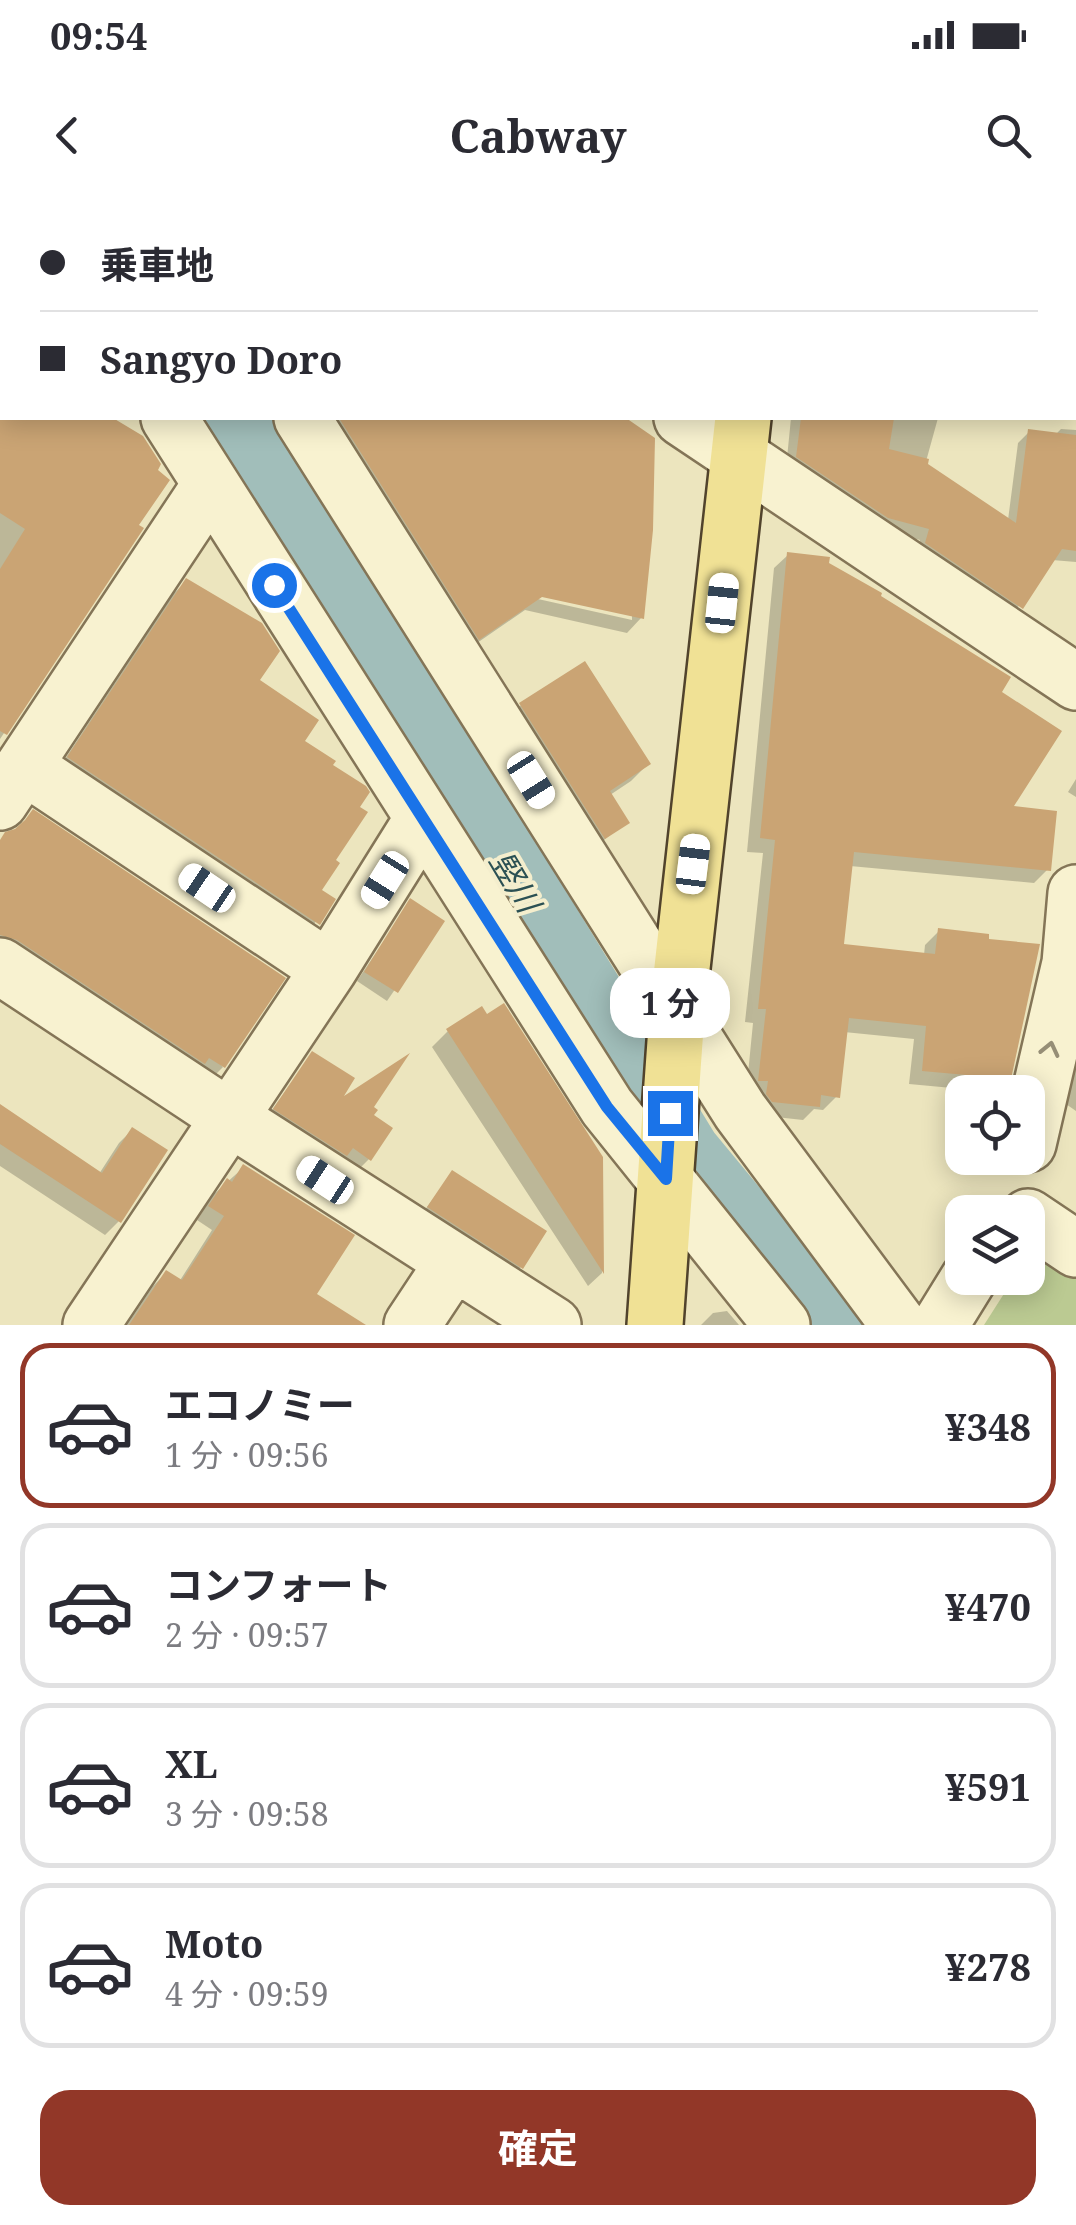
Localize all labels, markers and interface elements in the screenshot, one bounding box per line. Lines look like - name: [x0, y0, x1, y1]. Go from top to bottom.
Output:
- text: 09:54: [50, 9, 147, 61]
- text: Cabway: [450, 105, 627, 166]
- icon: back: [40, 108, 95, 163]
- icon: search: [981, 108, 1036, 163]
- text: 乗車地: [100, 238, 214, 290]
- text: Sangyo Doro: [100, 333, 342, 385]
- route start: [252, 563, 297, 608]
- car: [704, 572, 740, 634]
- car: [502, 747, 560, 813]
- car: [674, 832, 712, 896]
- water label: 竪川: [481, 842, 552, 922]
- car: [356, 847, 414, 913]
- car: [174, 859, 240, 917]
- callout: 1 分: [610, 968, 730, 1038]
- text: 1 分: [641, 981, 699, 1024]
- one-way arrow: [1038, 1041, 1059, 1058]
- map controls: [945, 1075, 1045, 1295]
- button: locate: [945, 1075, 1045, 1175]
- route end: [648, 1091, 693, 1136]
- car: [292, 1151, 358, 1209]
- button: layers: [945, 1195, 1045, 1295]
- text: エコノミー: [165, 1378, 355, 1430]
- icon: car: [45, 1381, 135, 1471]
- text: ¥348: [945, 1400, 1031, 1452]
- text: 1 分 · 09:56: [165, 1433, 329, 1476]
- text: コンフォート: [165, 1558, 392, 1610]
- icon: car: [45, 1561, 135, 1651]
- text: ¥470: [945, 1580, 1031, 1632]
- text: 2 分 · 09:57: [165, 1613, 329, 1656]
- text: XL: [165, 1737, 218, 1789]
- icon: car: [45, 1741, 135, 1831]
- text: ¥591: [945, 1760, 1031, 1812]
- text: 3 分 · 09:58: [165, 1792, 329, 1835]
- text: Moto: [165, 1917, 263, 1969]
- icon: car: [45, 1921, 135, 2011]
- text: ¥278: [945, 1940, 1031, 1992]
- text: 4 分 · 09:59: [165, 1972, 329, 2015]
- button: 確定: [40, 2090, 1036, 2205]

